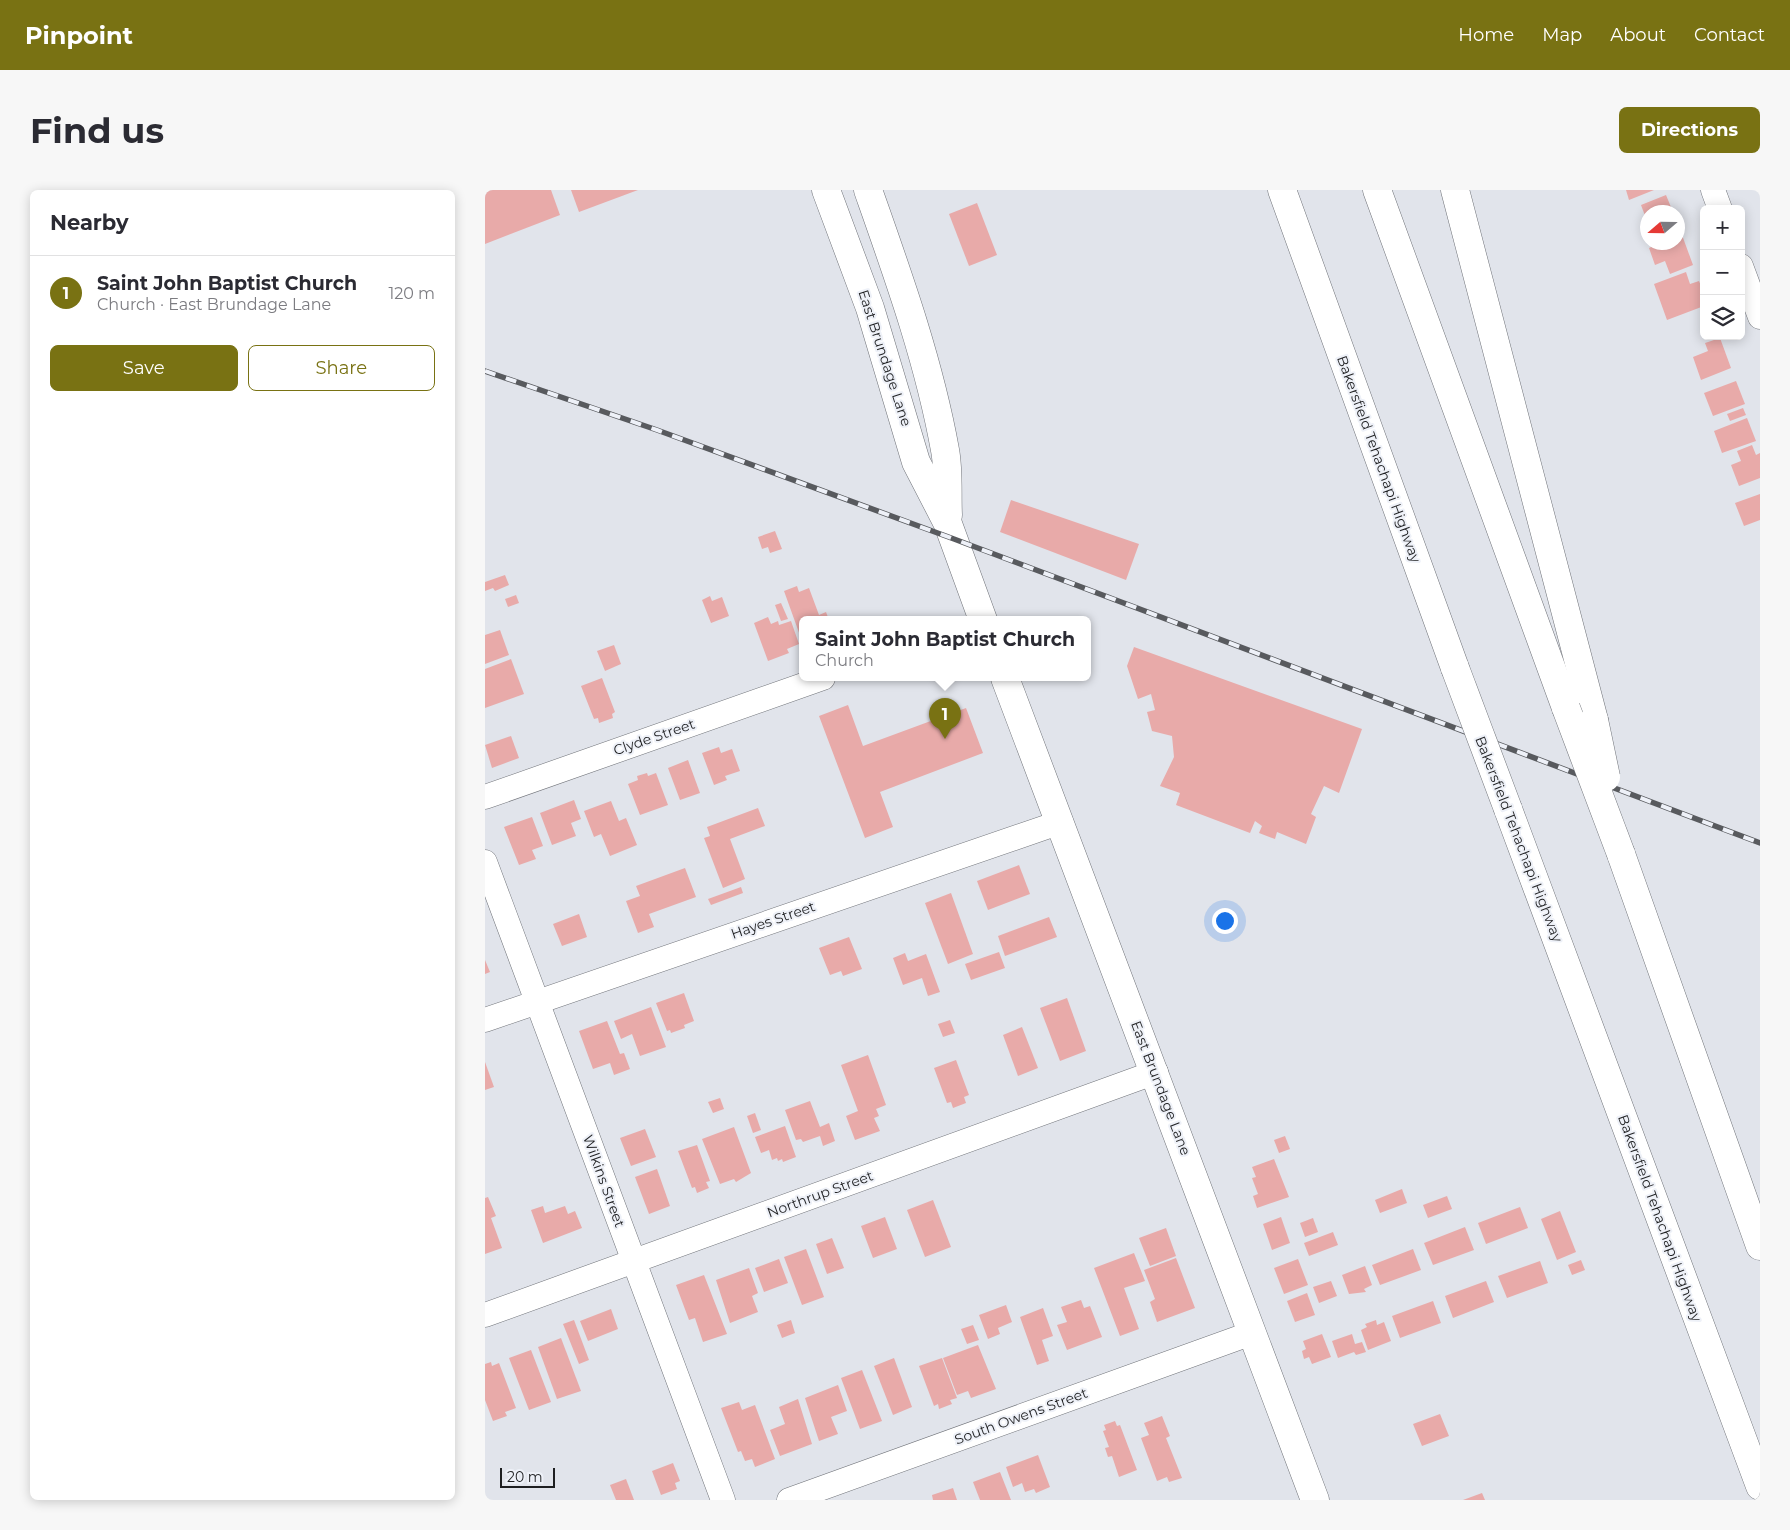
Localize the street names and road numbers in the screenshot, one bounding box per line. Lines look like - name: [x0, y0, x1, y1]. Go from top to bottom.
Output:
- street label: East Brundage Lane: [854, 287, 916, 429]
- street label: Bakersfield Tehachapi Highway: [1333, 353, 1425, 565]
- street label: Clyde Street: [611, 715, 697, 759]
- street label: Bakersfield Tehachapi Highway: [1471, 733, 1567, 945]
- street label: Hayes Street: [728, 897, 818, 943]
- street label: East Brundage Lane: [1127, 1018, 1195, 1158]
- street label: Bakersfield Tehachapi Highway: [1614, 1112, 1706, 1324]
- street label: Wilkins Street: [579, 1132, 629, 1230]
- street label: Northrup Street: [764, 1166, 876, 1222]
- street label: South Owens Street: [952, 1383, 1090, 1448]

